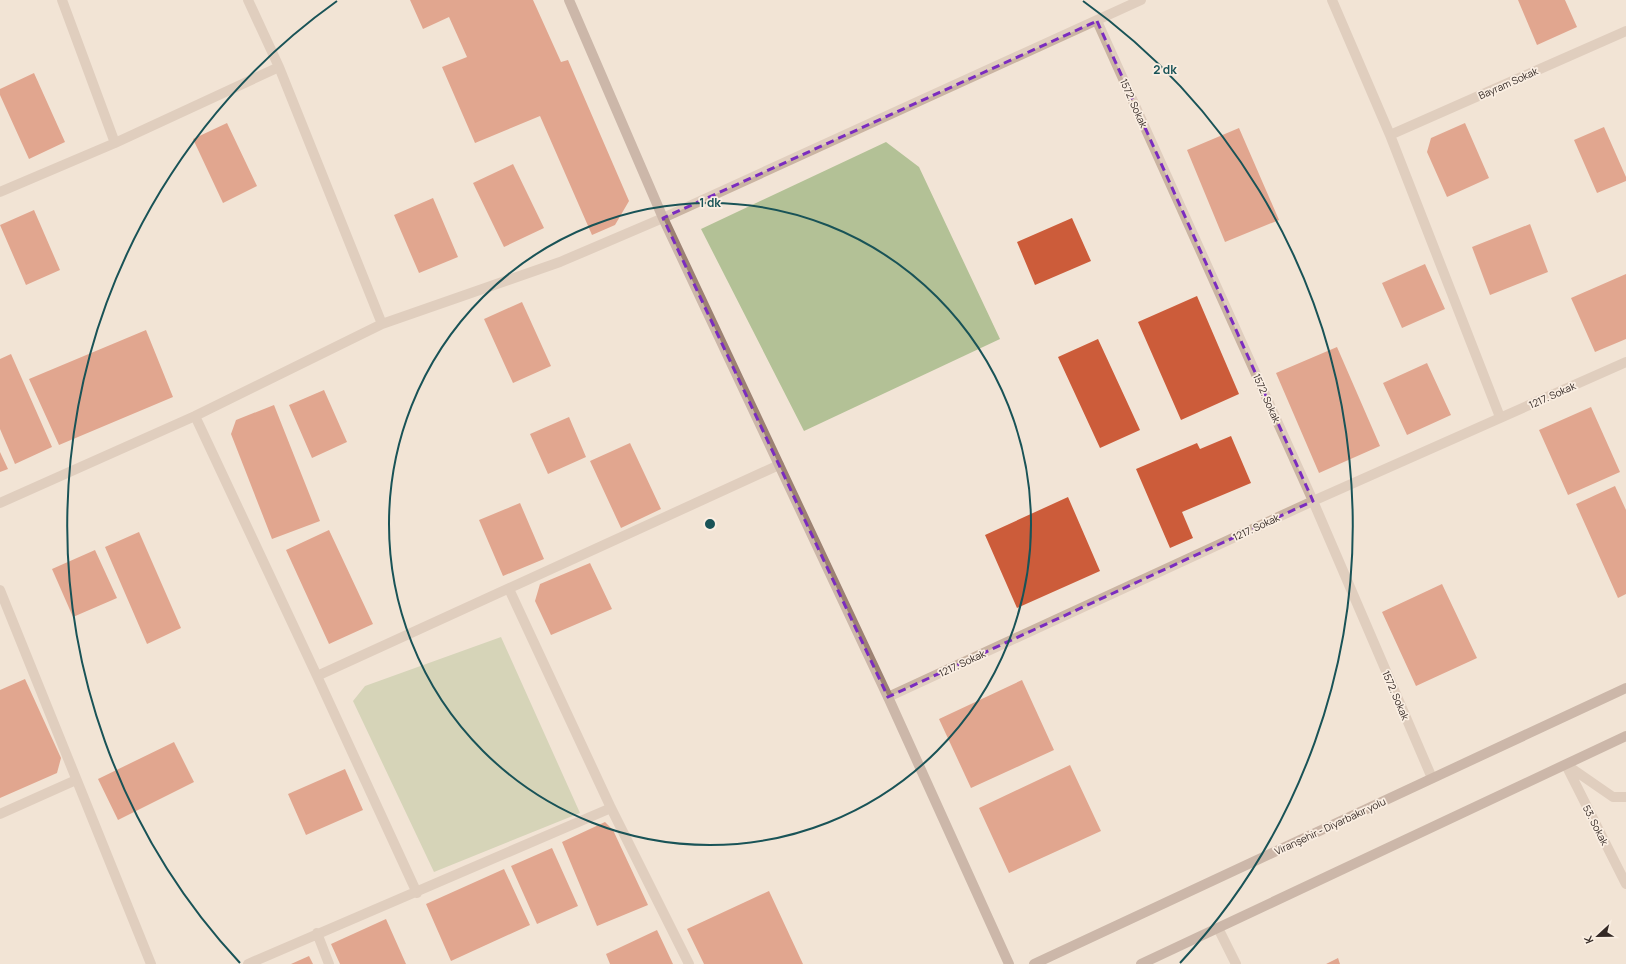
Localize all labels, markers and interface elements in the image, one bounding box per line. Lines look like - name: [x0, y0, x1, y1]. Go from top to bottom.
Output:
- text: 2 dk: [1153, 61, 1177, 78]
- street label: Bayram Sokak: [1476, 63, 1541, 102]
- street label: 1572. Sokak: [1117, 76, 1151, 131]
- text: 1 dk: [699, 194, 721, 211]
- street label: 1572. Sokak: [1250, 371, 1284, 426]
- street label: 1217. Sokak: [1526, 378, 1579, 412]
- street label: 1217. Sokak: [1230, 510, 1283, 544]
- centre of rings: [703, 517, 717, 531]
- street label: 1217. Sokak: [936, 646, 989, 680]
- street label: 1572. Sokak: [1379, 668, 1413, 723]
- street label: Viranşehir - Diyarbakır yolu: [1272, 794, 1388, 858]
- street label: 53. Sokak: [1580, 802, 1613, 848]
- north arrow: [1578, 916, 1618, 956]
- text: K: [1580, 933, 1597, 946]

